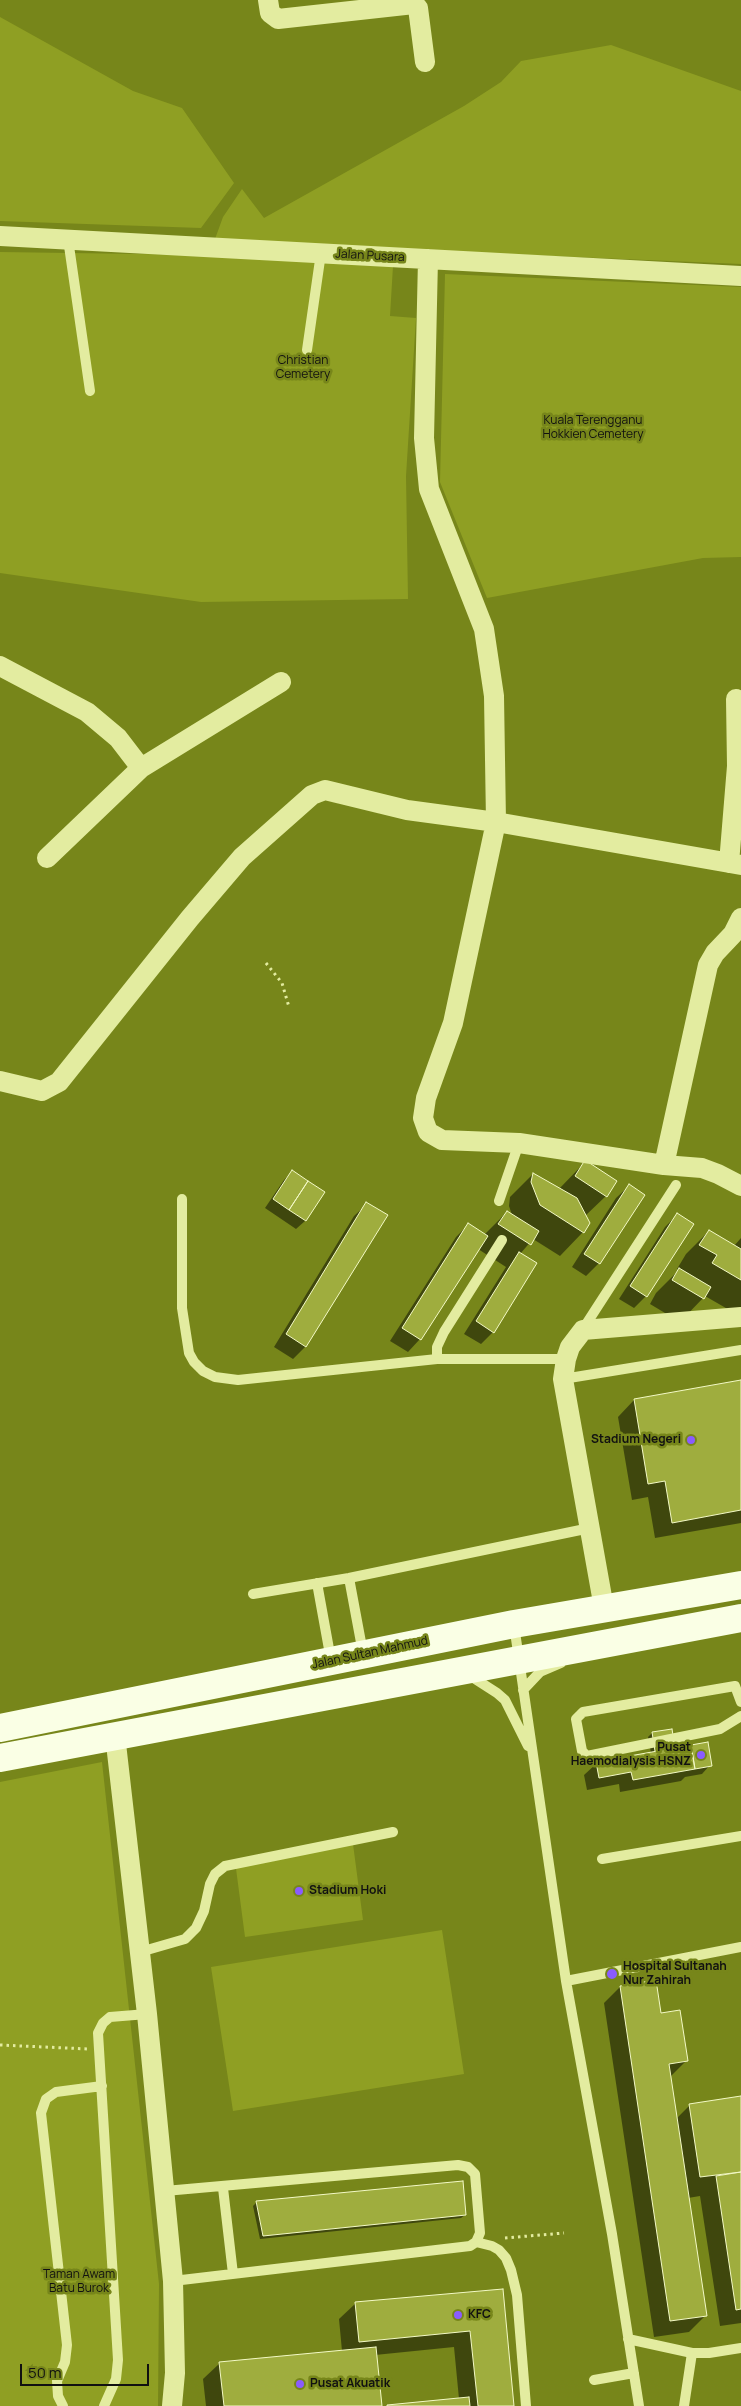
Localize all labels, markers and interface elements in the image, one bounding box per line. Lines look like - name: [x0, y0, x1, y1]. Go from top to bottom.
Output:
- street label: Jalan Pusara: [335, 247, 405, 265]
- park label: Christian Cemetery: [276, 354, 330, 382]
- park label: Kuala Terengganu Hokkien Cemetery: [542, 414, 644, 442]
- place label: Stadium Negeri: [591, 1433, 681, 1447]
- marker: Stadium Negeri: [685, 1434, 697, 1446]
- street label: Jalan Sultan Mahmud: [311, 1634, 429, 1672]
- place label: Pusat Haemodialysis HSNZ: [571, 1741, 691, 1769]
- marker: Pusat Haemodialysis HSNZ: [695, 1749, 707, 1761]
- place label: Stadium Hoki: [309, 1884, 386, 1898]
- marker: Stadium Hoki: [293, 1885, 305, 1897]
- place label: Hospital Sultanah Nur Zahirah: [623, 1960, 727, 1988]
- marker: Hospital Sultanah Nur Zahirah: [605, 1967, 619, 1981]
- park label: Taman Awam Batu Burok: [43, 2268, 115, 2296]
- place label: KFC: [468, 2308, 491, 2322]
- marker: KFC: [452, 2309, 464, 2321]
- scale bar: [22, 2354, 151, 2386]
- text: 50 m: [28, 2362, 62, 2383]
- place label: Pusat Akuatik: [310, 2377, 390, 2391]
- marker: Pusat Akuatik: [294, 2378, 306, 2390]

